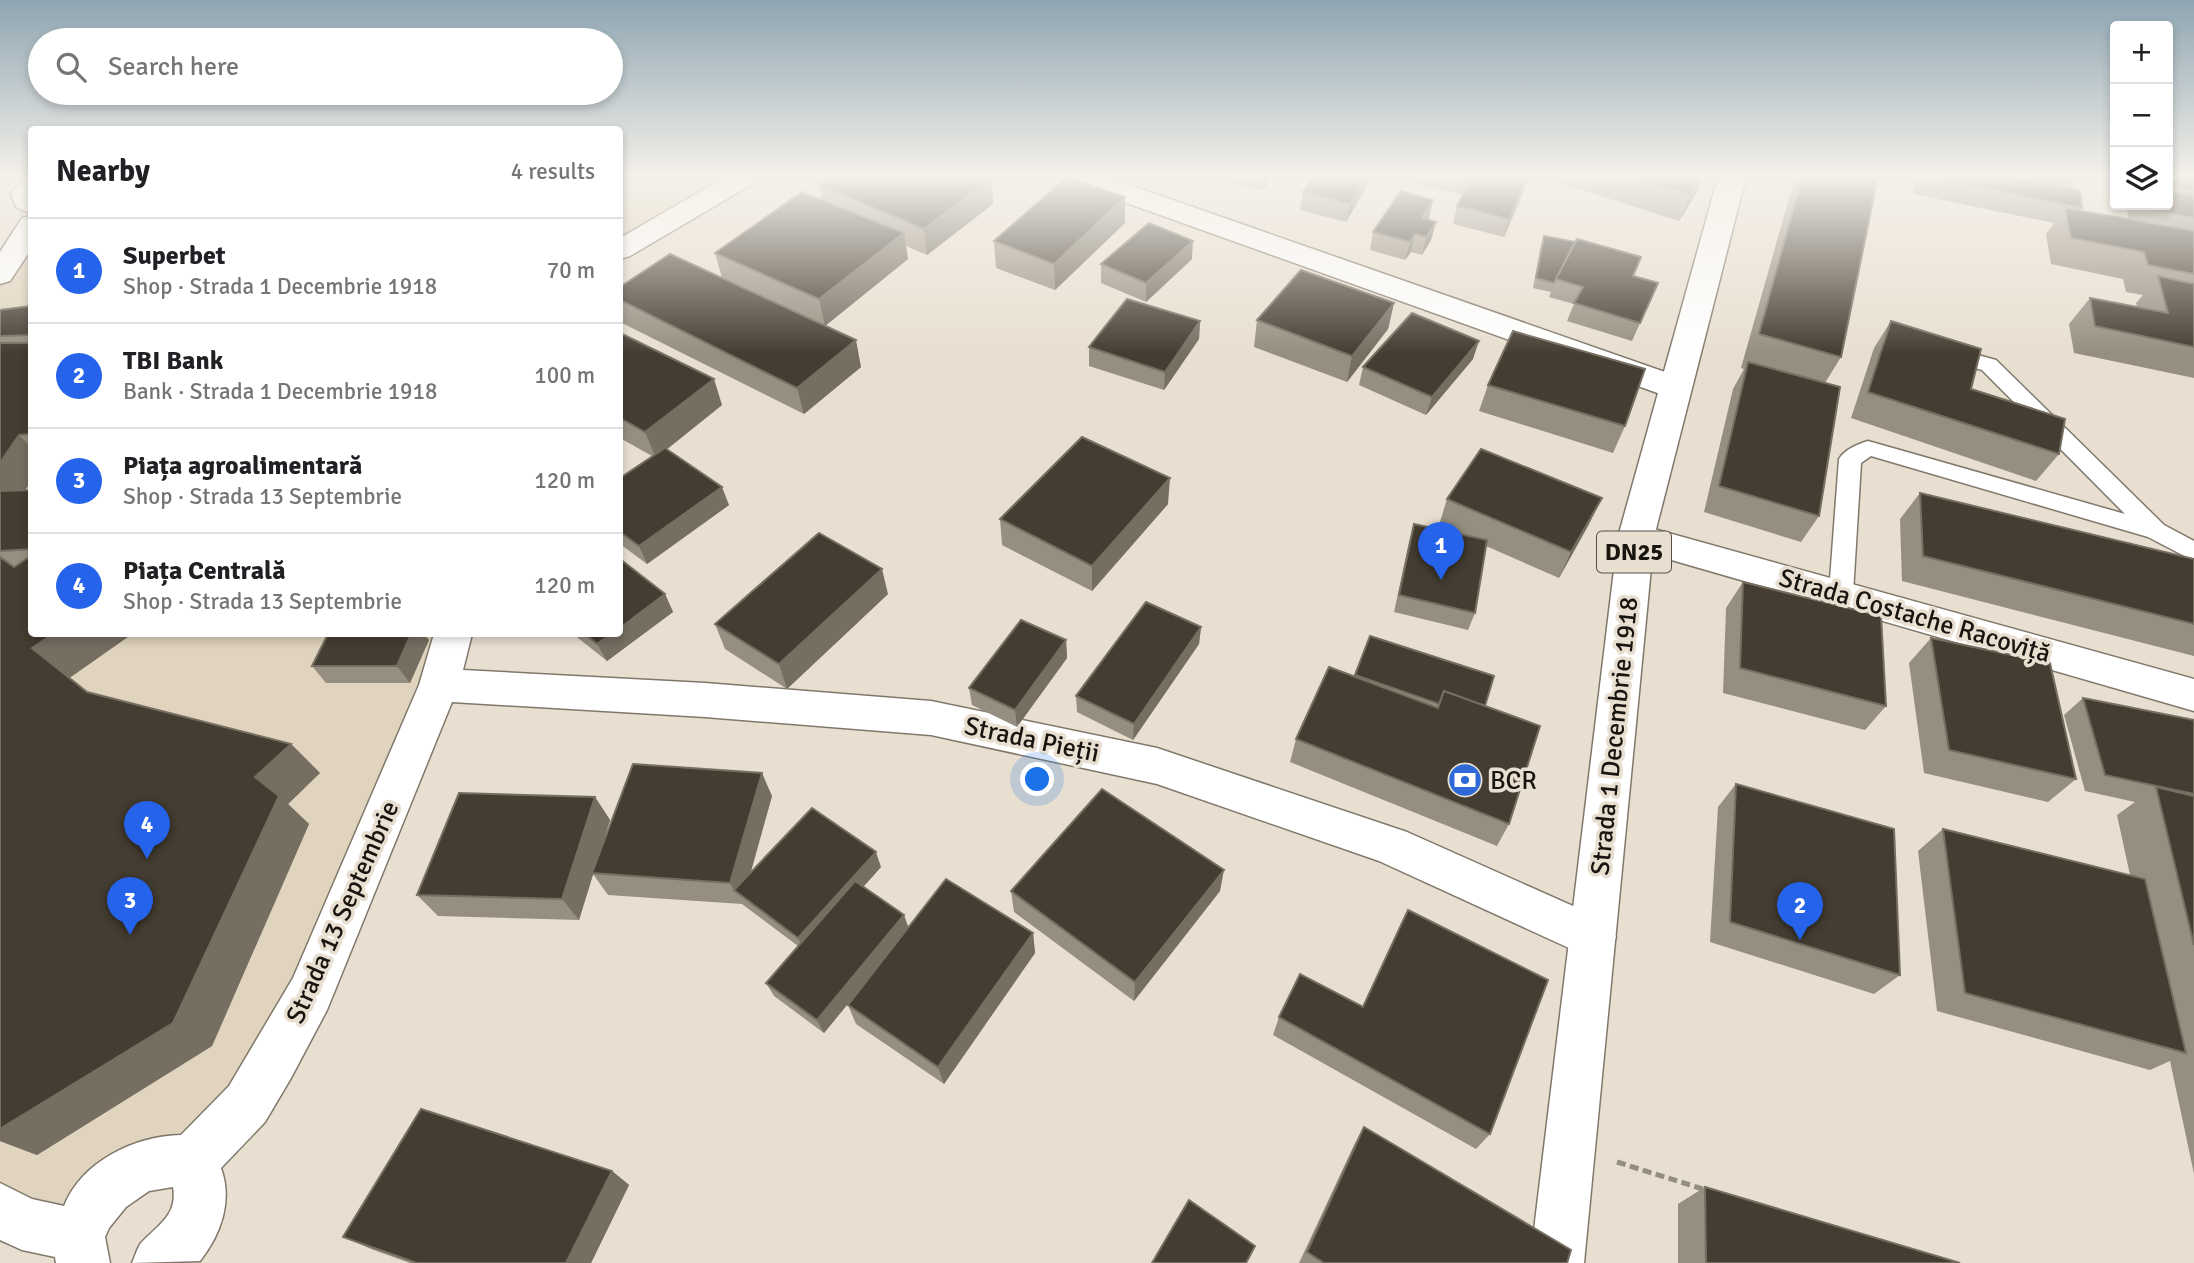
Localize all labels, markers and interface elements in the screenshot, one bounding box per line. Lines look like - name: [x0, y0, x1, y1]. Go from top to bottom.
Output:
- map controls: [2110, 21, 2173, 210]
- button: +: [2110, 21, 2173, 84]
- search box: [28, 28, 623, 105]
- icon: search: [52, 48, 90, 86]
- text: Search here: [108, 51, 239, 83]
- button: −: [2110, 84, 2173, 147]
- button: layers: [2110, 147, 2173, 210]
- text: Nearby: [56, 153, 150, 190]
- text: 4 results: [511, 157, 595, 186]
- text: Superbet: [123, 240, 226, 272]
- text: 1: [73, 256, 85, 285]
- text: 70 m: [547, 256, 595, 285]
- text: Shop · Strada 1 Decembrie 1918: [123, 272, 437, 301]
- text: TBI Bank: [123, 345, 223, 377]
- text: 2: [73, 361, 85, 390]
- text: 100 m: [534, 361, 595, 390]
- text: Bank · Strada 1 Decembrie 1918: [123, 377, 437, 406]
- text: Piața agroalimentară: [123, 450, 362, 482]
- text: 3: [73, 466, 85, 495]
- text: 120 m: [534, 466, 595, 495]
- text: Shop · Strada 13 Septembrie: [123, 482, 402, 511]
- pin: 1: [1418, 522, 1464, 580]
- road number: DN25: [1597, 532, 1671, 572]
- text: Piața Centrală: [123, 555, 286, 587]
- street label: Strada Costache Racoviță: [1775, 562, 2054, 670]
- text: 4: [73, 571, 85, 600]
- text: 120 m: [534, 571, 595, 600]
- text: Shop · Strada 13 Septembrie: [123, 587, 402, 616]
- street label: Strada 1 Decembrie 1918: [1584, 595, 1646, 877]
- street label: Strada Pieții: [962, 710, 1102, 770]
- bank icon: BCR: [1446, 761, 1484, 799]
- your location: [1020, 762, 1054, 796]
- place label: BCR: [1490, 765, 1537, 797]
- street label: Strada 13 Septembrie: [279, 796, 406, 1029]
- pin: 4: [124, 801, 170, 859]
- pin: 3: [107, 877, 153, 935]
- pin: 2: [1777, 882, 1823, 940]

